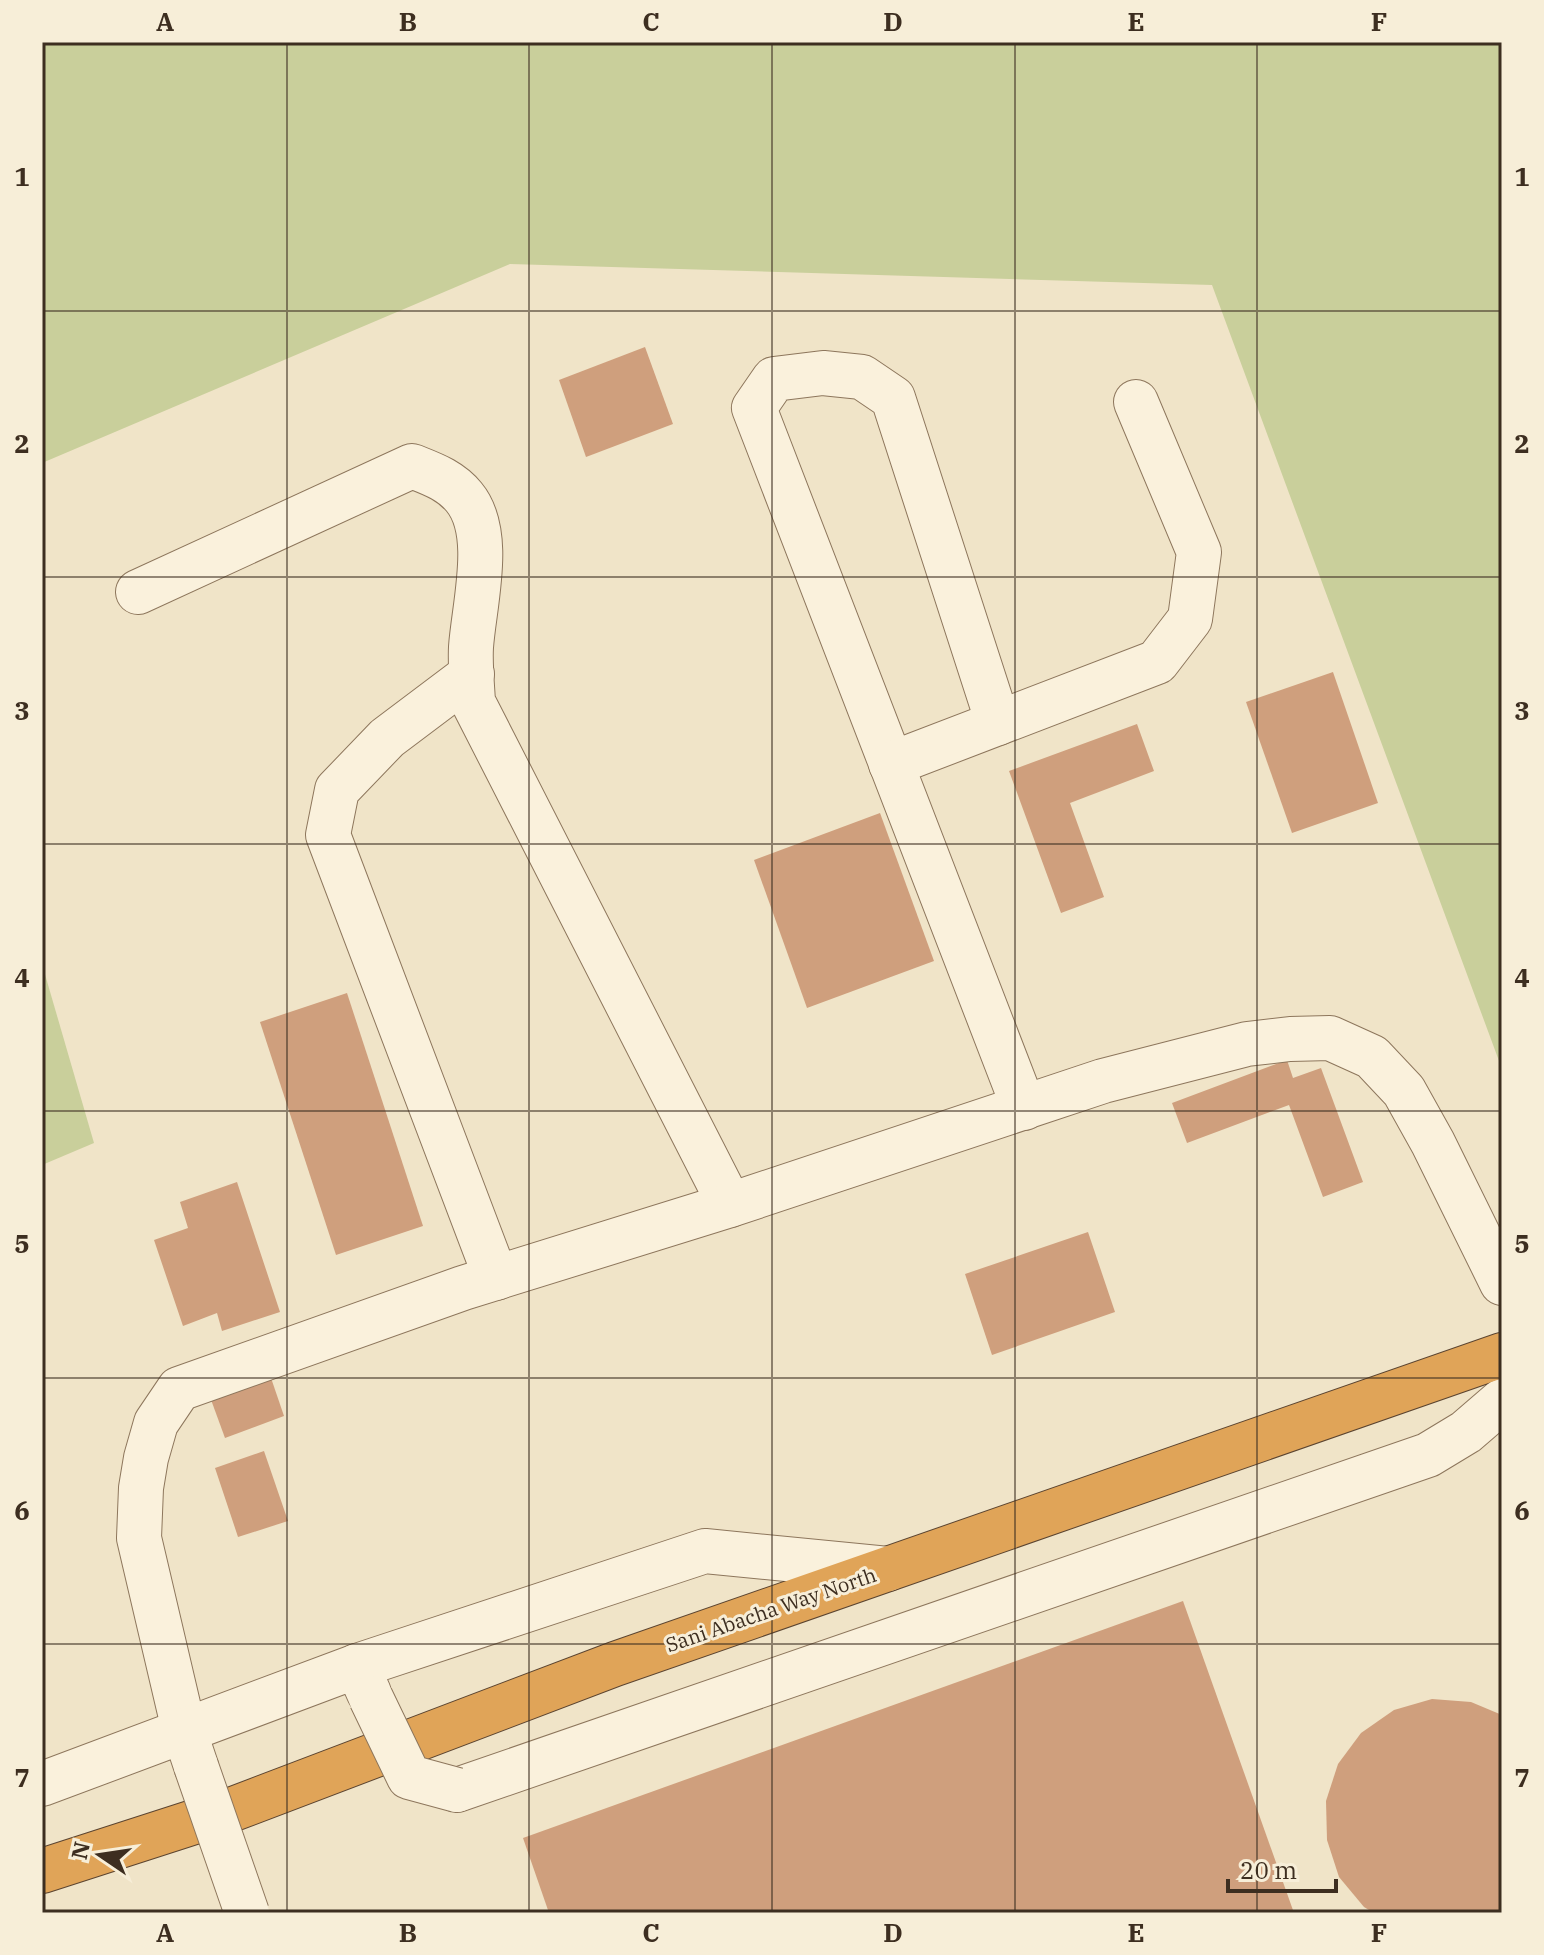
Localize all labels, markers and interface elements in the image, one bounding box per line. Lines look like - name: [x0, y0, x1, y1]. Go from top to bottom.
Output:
- text: A: [156, 4, 174, 38]
- text: B: [399, 4, 417, 38]
- text: C: [642, 4, 660, 38]
- text: D: [883, 4, 903, 38]
- text: E: [1127, 4, 1145, 38]
- text: F: [1371, 4, 1387, 38]
- text: 1: [14, 159, 30, 193]
- text: 1: [1514, 159, 1530, 193]
- text: 2: [14, 426, 30, 460]
- text: 2: [1514, 426, 1530, 460]
- text: 3: [14, 693, 30, 727]
- text: 3: [1514, 693, 1530, 727]
- text: 4: [14, 960, 30, 994]
- text: 4: [1514, 960, 1530, 994]
- text: 5: [14, 1226, 30, 1260]
- text: 5: [1514, 1226, 1530, 1260]
- text: 6: [14, 1493, 30, 1527]
- text: 6: [1514, 1493, 1530, 1527]
- street label: Sani Abacha Way North: [662, 1561, 880, 1658]
- text: 7: [14, 1760, 30, 1794]
- text: 7: [1514, 1760, 1530, 1794]
- north arrow: [60, 1815, 140, 1895]
- text: N: [64, 1839, 96, 1862]
- scale bar: [1228, 1843, 1336, 1893]
- text: 20 m: [1240, 1854, 1297, 1886]
- text: A: [156, 1915, 174, 1949]
- text: B: [399, 1915, 417, 1949]
- text: C: [642, 1915, 660, 1949]
- text: D: [883, 1915, 903, 1949]
- text: E: [1127, 1915, 1145, 1949]
- text: F: [1371, 1915, 1387, 1949]

